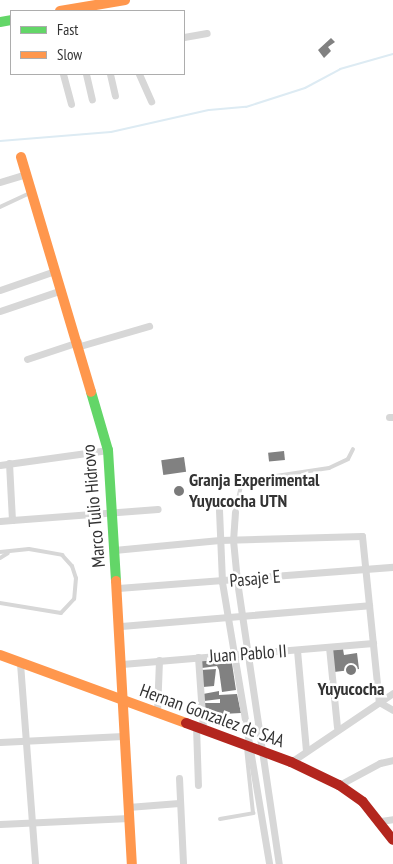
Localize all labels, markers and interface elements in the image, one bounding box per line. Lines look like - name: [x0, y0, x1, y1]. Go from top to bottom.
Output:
- legend: [10, 10, 185, 75]
- text: Fast: [57, 20, 78, 39]
- text: Slow: [57, 45, 82, 64]
- street label: Marco Tulio Hidrovo: [78, 443, 110, 569]
- place label: Granja Experimental Yuyucocha UTN: [189, 470, 319, 512]
- marker: Granja Experimental Yuyucocha UTN: [173, 485, 185, 497]
- street label: Pasaje E: [229, 566, 281, 592]
- street label: Juan Pablo II: [208, 641, 288, 667]
- marker: Yuyucocha: [345, 664, 357, 676]
- place label: Yuyucocha: [318, 678, 384, 700]
- street label: Hernan Gonzalez de SAA: [137, 680, 287, 752]

